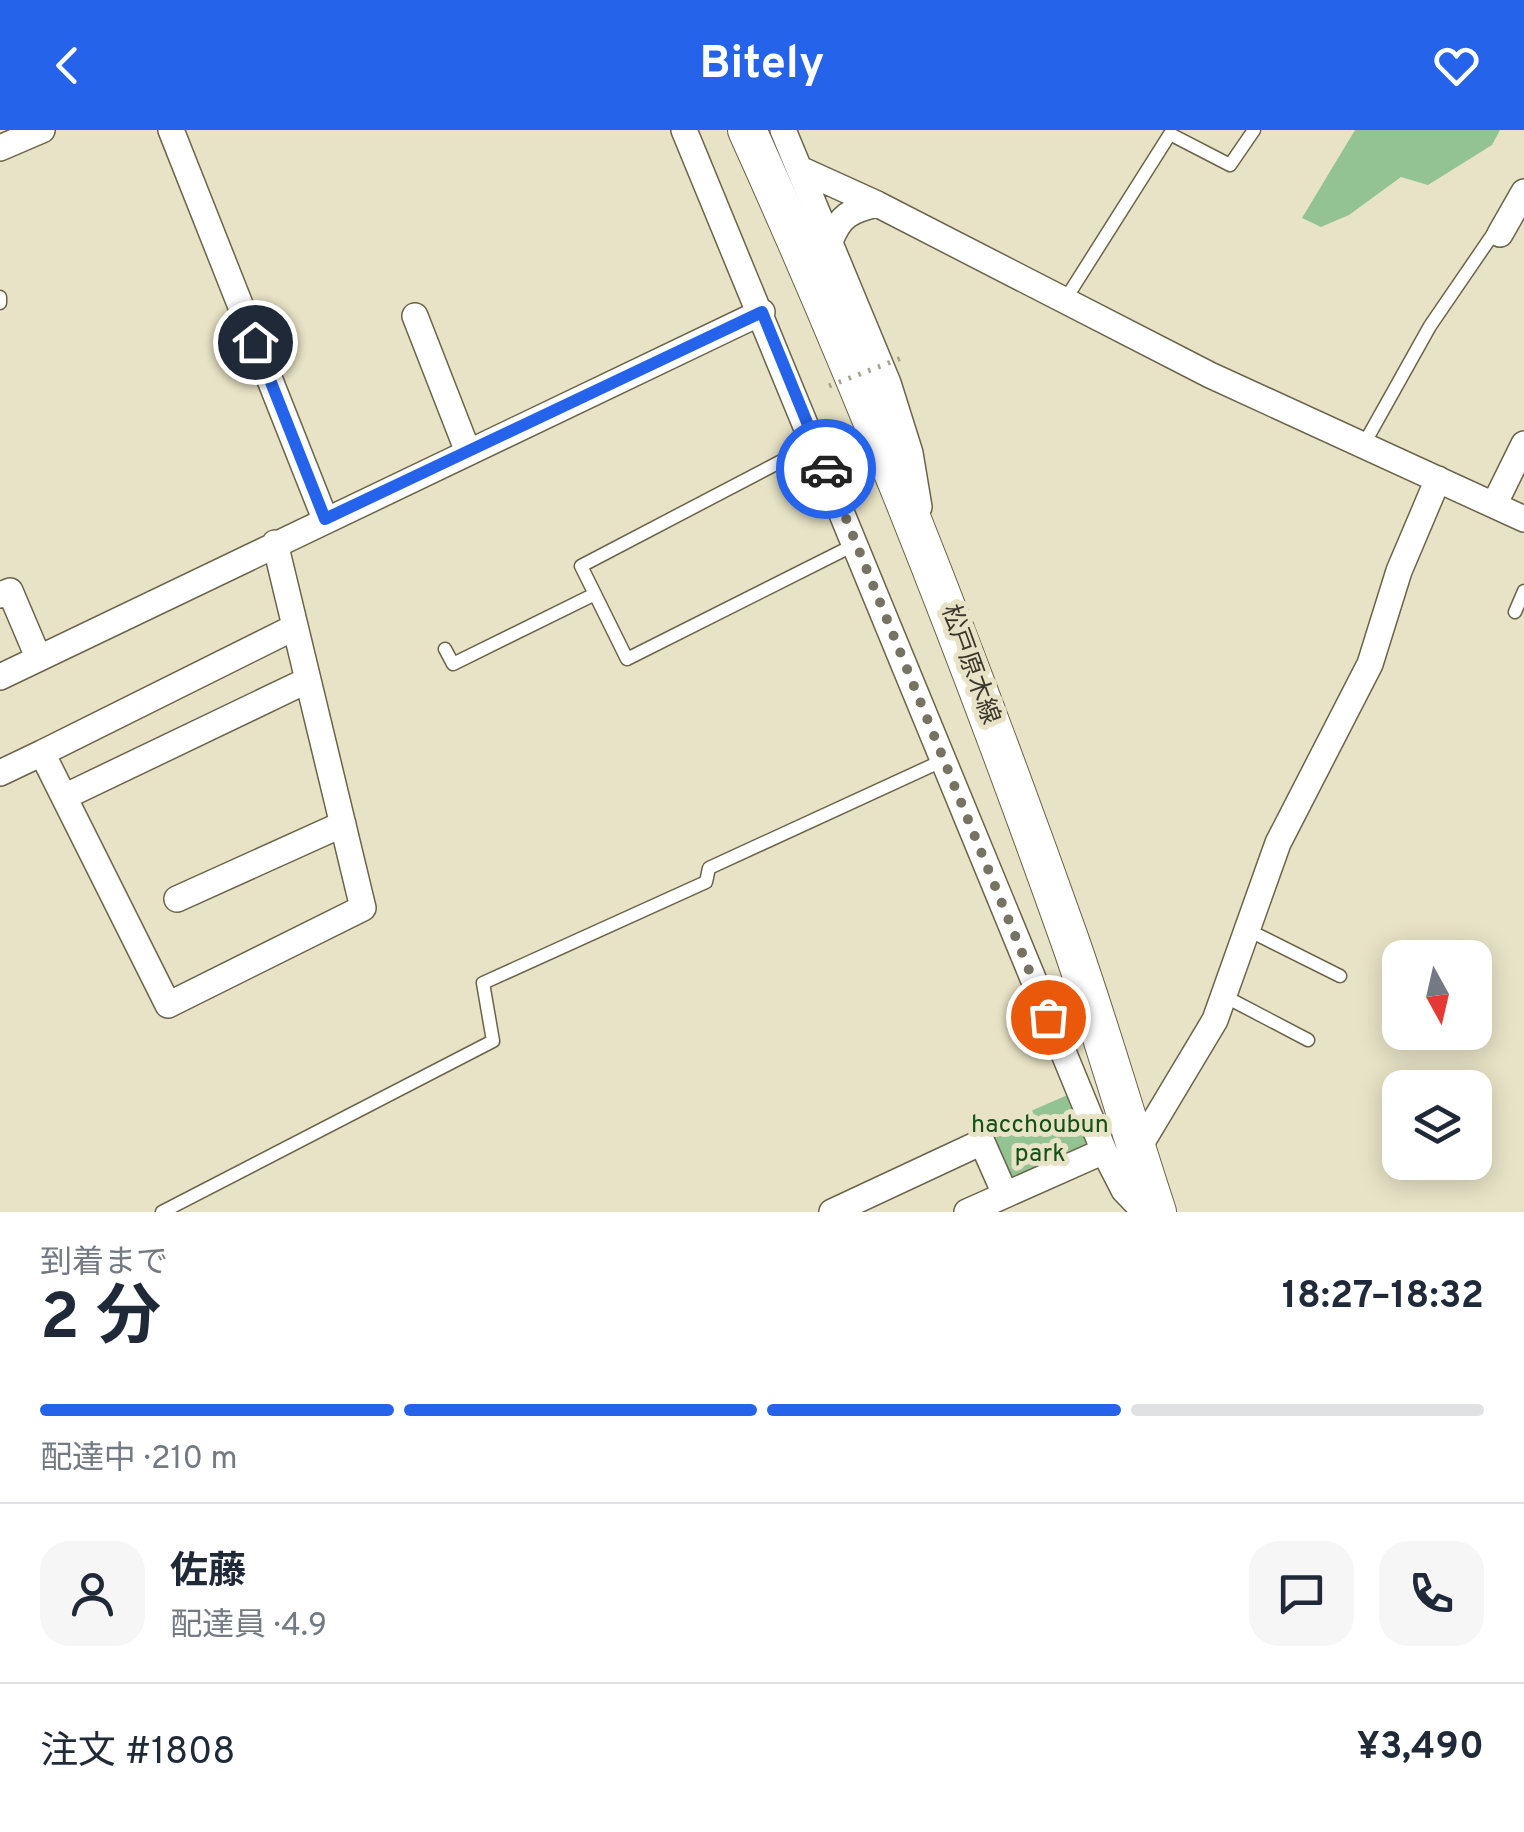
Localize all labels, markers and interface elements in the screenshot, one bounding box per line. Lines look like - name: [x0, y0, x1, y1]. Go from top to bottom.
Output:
- text: Bitely: [700, 37, 824, 94]
- icon: back: [40, 38, 95, 93]
- icon: heart: [1429, 38, 1484, 93]
- pin: [213, 300, 298, 385]
- icon: home: [228, 315, 283, 370]
- courier: [776, 419, 876, 519]
- icon: car: [799, 442, 854, 497]
- street label: 松戸原木線: [933, 601, 1005, 729]
- north arrow: [1382, 940, 1492, 1050]
- map controls: [1382, 940, 1492, 1180]
- pin: [1006, 975, 1091, 1060]
- icon: bag: [1021, 990, 1076, 1045]
- button: layers: [1382, 1070, 1492, 1180]
- park label: hacchoubun park: [971, 1110, 1109, 1171]
- text: 到着まで: [40, 1244, 168, 1284]
- text: 18:27–18:32: [1282, 1273, 1484, 1322]
- text: 2 分: [40, 1280, 161, 1362]
- text: 配達中 · 210 m: [40, 1440, 238, 1480]
- button: person: [40, 1541, 145, 1646]
- button: chat: [1249, 1541, 1354, 1646]
- button: phone: [1379, 1541, 1484, 1646]
- text: 佐藤: [170, 1549, 246, 1598]
- text: 配達員 · 4.9: [170, 1607, 327, 1647]
- text: ¥3,490: [1357, 1724, 1484, 1773]
- text: 注文 #1808: [40, 1729, 236, 1778]

